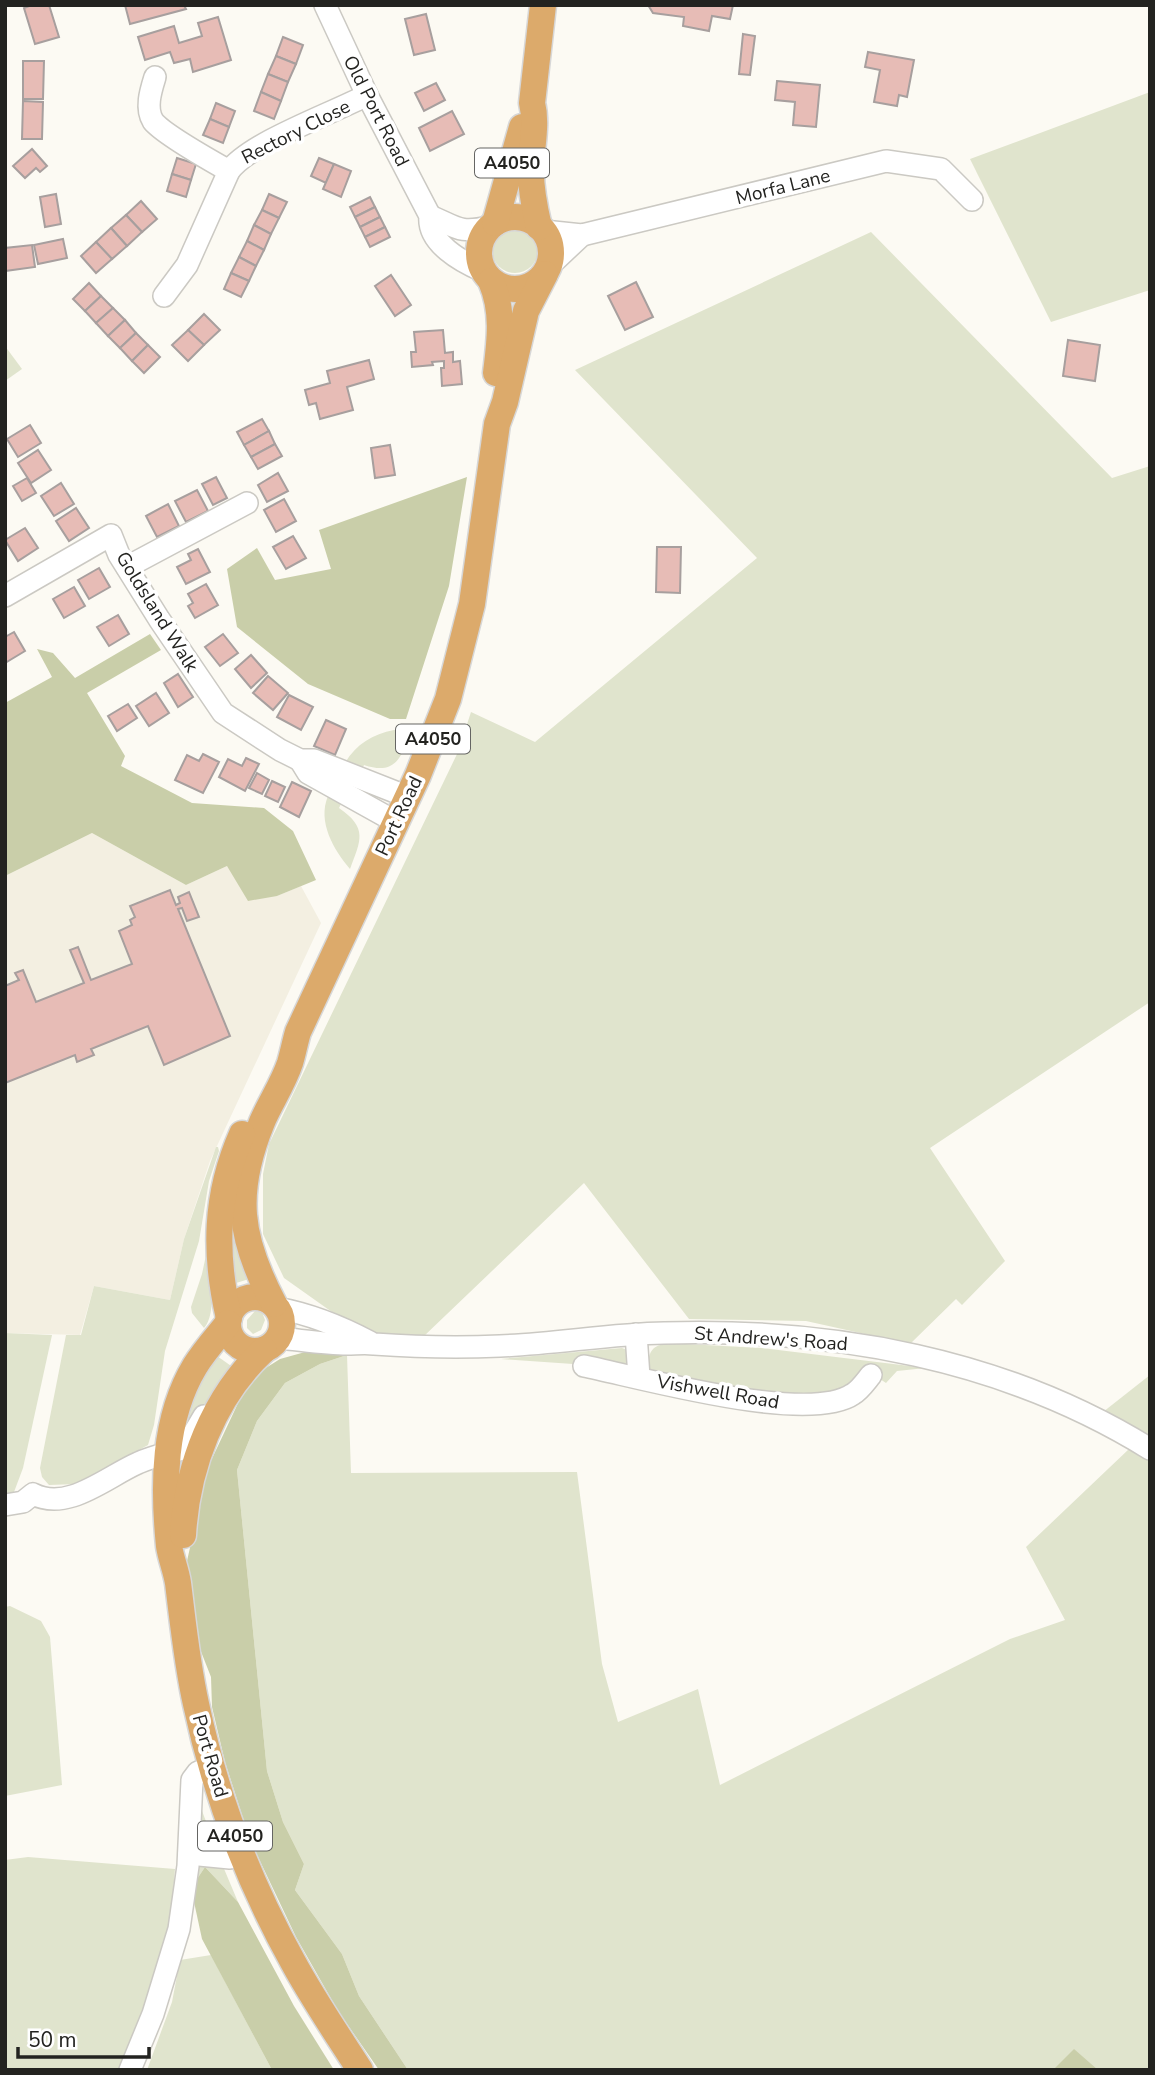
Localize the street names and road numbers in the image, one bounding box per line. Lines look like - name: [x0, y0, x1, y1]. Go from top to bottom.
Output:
- street label: Old Port Road: [337, 51, 415, 171]
- street label: Rectory Close: [237, 93, 355, 171]
- road number: A4050: [475, 148, 549, 178]
- street label: Morfa Lane: [733, 163, 833, 211]
- street label: Goldsland Walk: [110, 547, 205, 678]
- road number: A4050: [396, 724, 470, 754]
- street label: Port Road: [369, 772, 429, 860]
- street label: St Andrew's Road: [693, 1321, 849, 1357]
- street label: Vishwell Road: [654, 1368, 781, 1416]
- street label: Port Road: [186, 1711, 234, 1801]
- road number: A4050: [198, 1822, 272, 1850]

